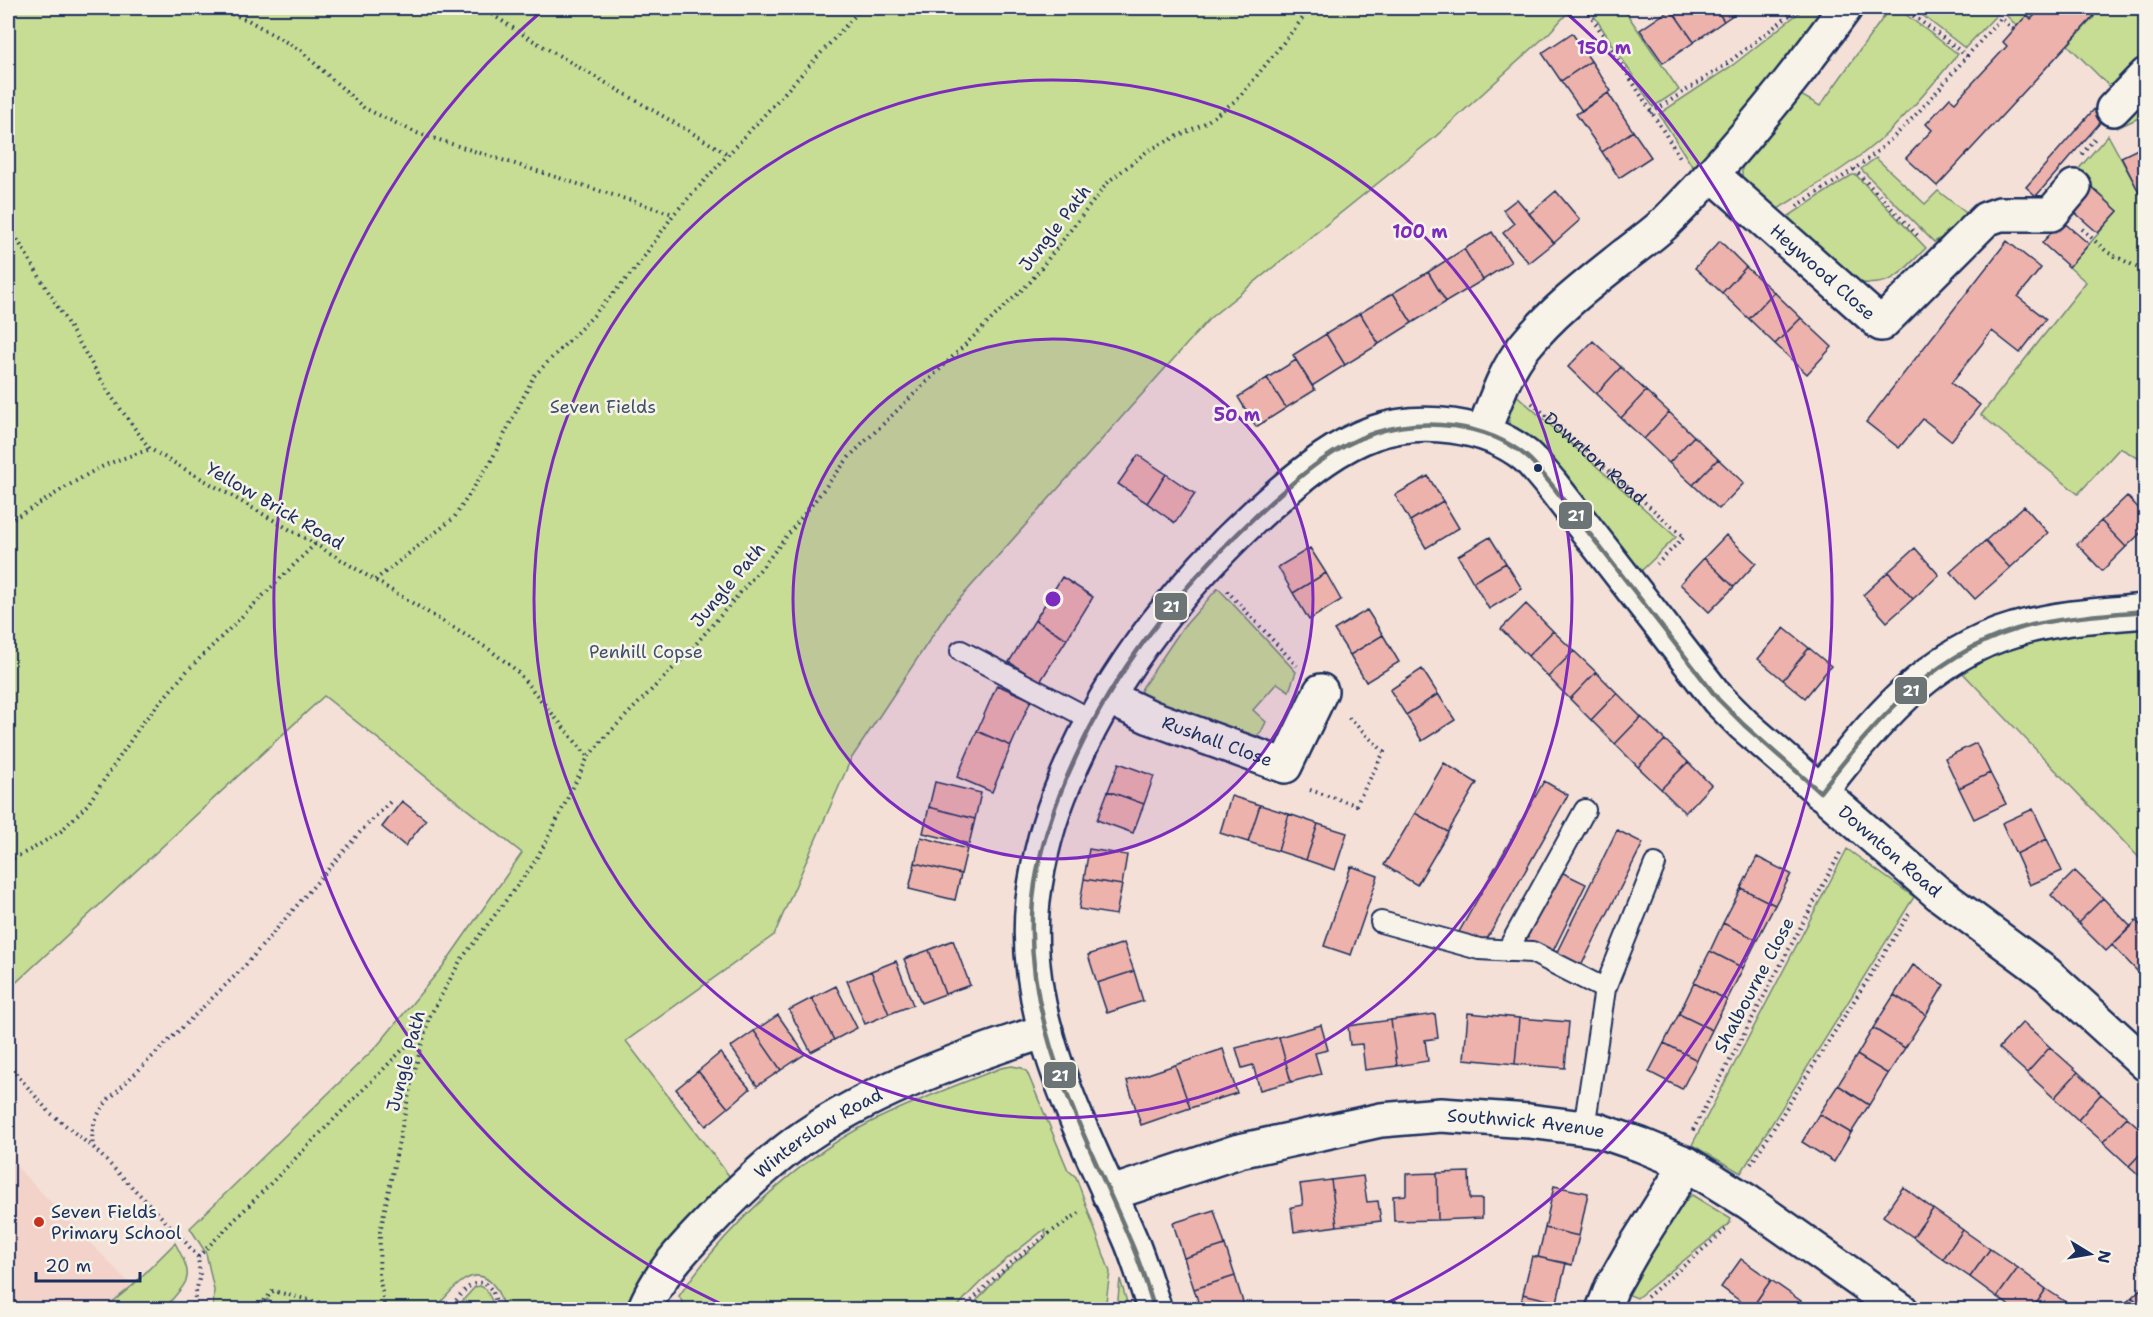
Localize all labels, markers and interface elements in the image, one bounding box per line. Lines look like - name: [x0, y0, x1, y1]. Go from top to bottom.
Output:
- text: 150 m: [1577, 36, 1632, 60]
- street label: Jungle Path: [1014, 180, 1096, 276]
- street label: Heywood Close: [1765, 219, 1881, 326]
- text: 100 m: [1392, 220, 1448, 244]
- park label: Seven Fields: [550, 395, 656, 419]
- text: 50 m: [1214, 403, 1261, 427]
- street label: Downton Road: [1539, 407, 1651, 510]
- street label: Yellow Brick Road: [202, 457, 348, 555]
- unlabelled marker: [1532, 462, 1544, 474]
- line badge: 21: [1558, 501, 1593, 530]
- text: 21: [1567, 505, 1585, 526]
- street label: Jungle Path: [685, 538, 771, 632]
- centre of rings: [1043, 589, 1063, 609]
- line badge: 21: [1154, 592, 1188, 621]
- text: 21: [1162, 596, 1180, 617]
- park label: Penhill Copse: [589, 640, 703, 664]
- line badge: 21: [1894, 676, 1928, 705]
- text: 21: [1902, 680, 1920, 701]
- street label: Rushall Close: [1159, 710, 1276, 772]
- street label: Downton Road: [1833, 800, 1947, 903]
- street label: Shalbourne Close: [1708, 913, 1800, 1057]
- street label: Jungle Path: [381, 1008, 431, 1114]
- line badge: 21: [1043, 1061, 1077, 1089]
- text: 21: [1051, 1065, 1069, 1086]
- street label: Winterslow Road: [749, 1082, 886, 1184]
- street label: Southwick Avenue: [1446, 1103, 1608, 1144]
- place label: Seven Fields Primary School: [51, 1200, 182, 1245]
- marker: Seven Fields Primary School: [32, 1215, 46, 1229]
- north arrow: [2060, 1224, 2120, 1284]
- scale bar: [36, 1245, 140, 1283]
- text: N: [2093, 1249, 2116, 1265]
- text: 20 m: [45, 1254, 91, 1278]

